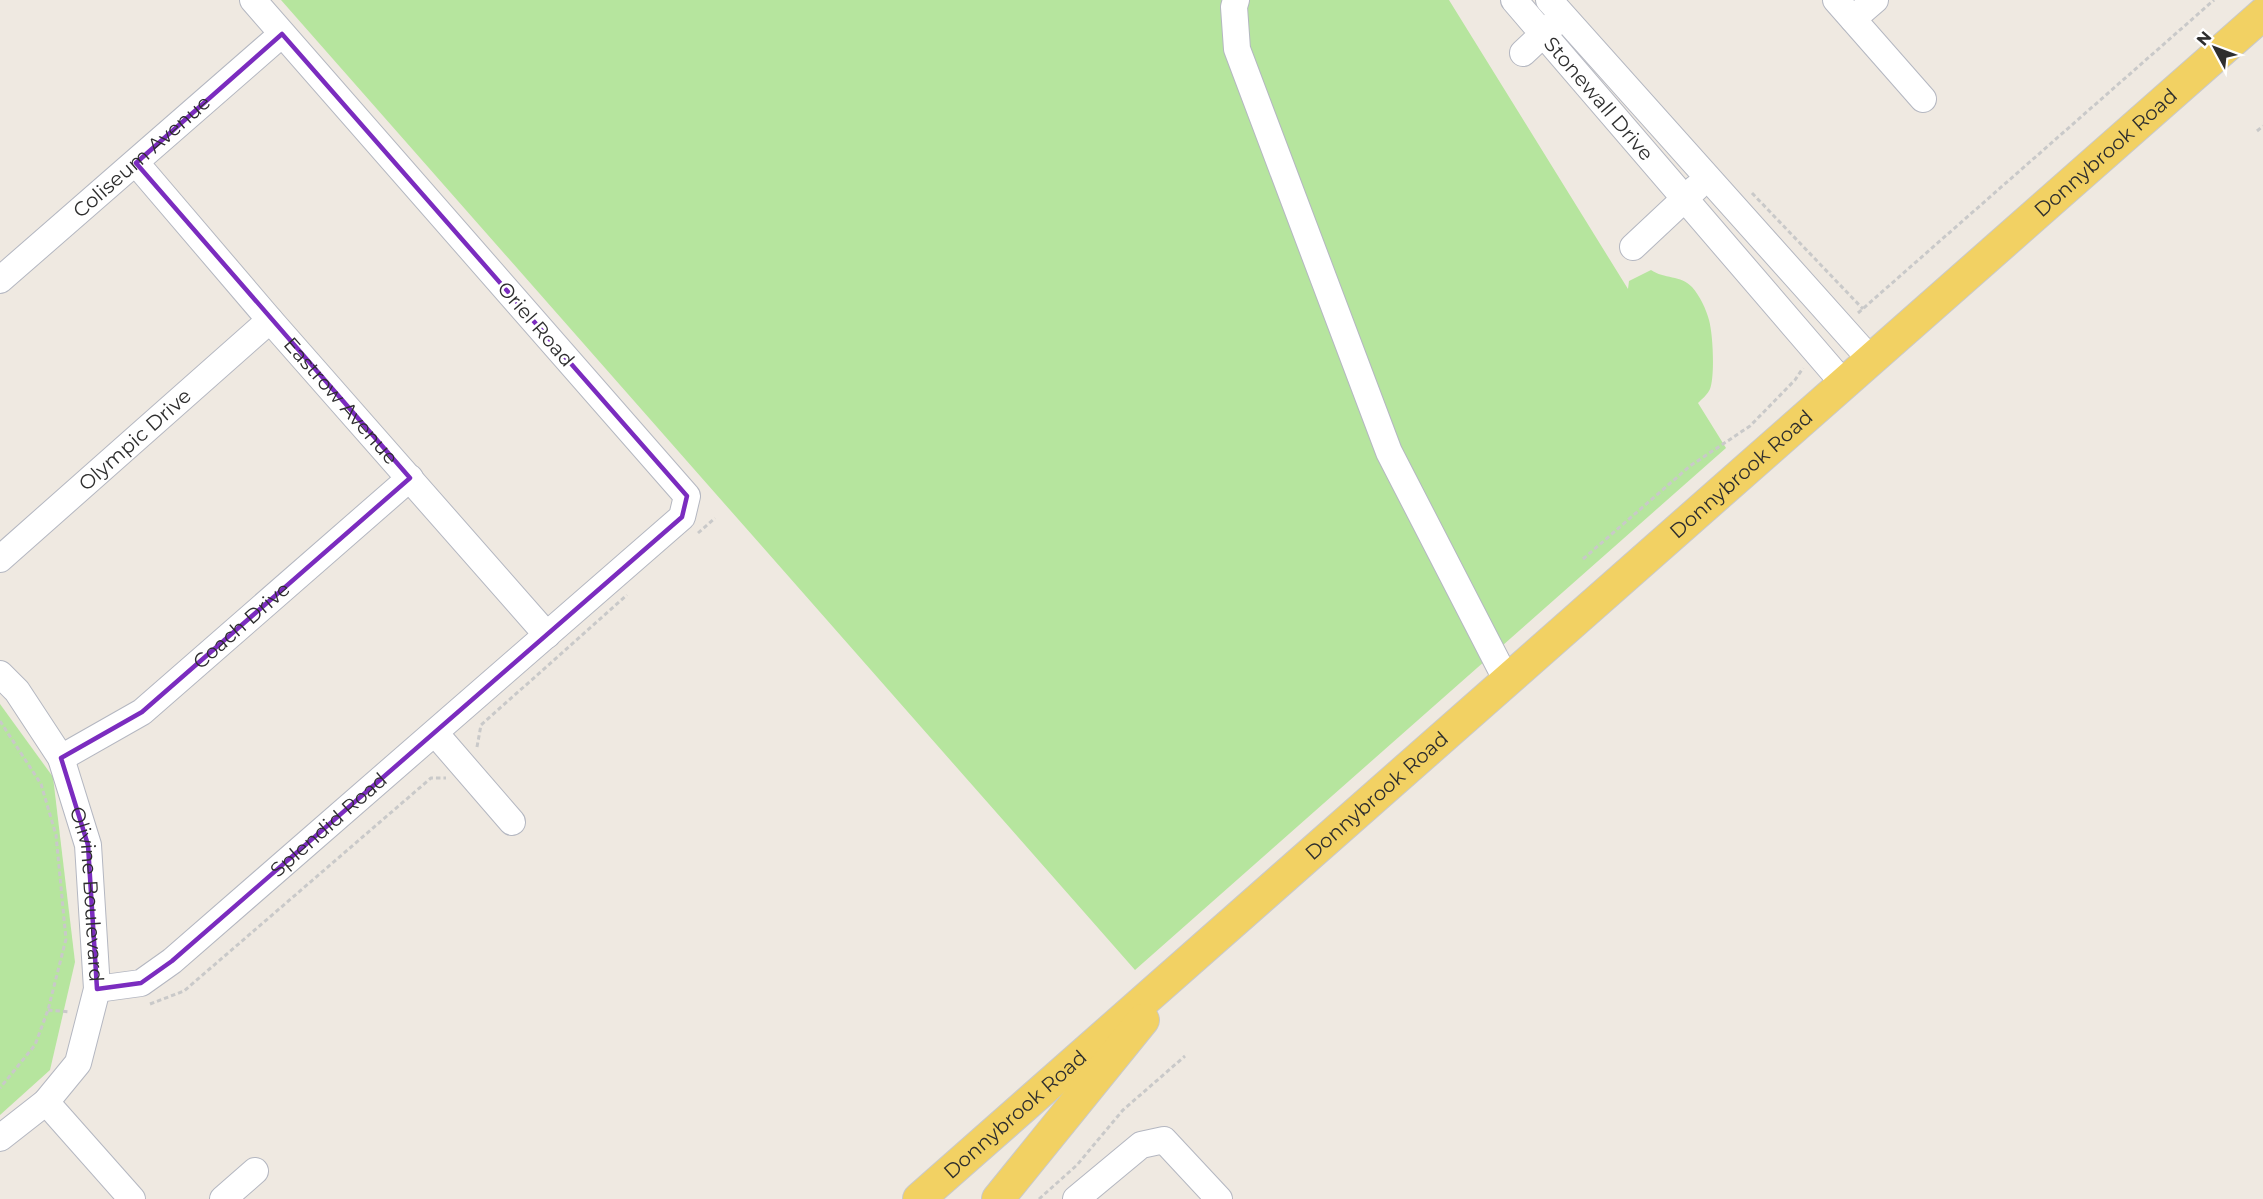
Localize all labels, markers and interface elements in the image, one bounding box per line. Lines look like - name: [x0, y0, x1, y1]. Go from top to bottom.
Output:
- north arrow: [2185, 18, 2245, 78]
- text: N: [2193, 27, 2215, 50]
- street label: Stonewall Drive: [1539, 32, 1659, 165]
- street label: Donnybrook Road: [2029, 83, 2182, 222]
- street label: Coliseum Avenue: [68, 90, 215, 223]
- street label: Oriel Road: [492, 276, 580, 372]
- street label: Eastrow Avenue: [279, 332, 403, 469]
- street label: Olympic Drive: [74, 384, 196, 496]
- street label: Donnybrook Road: [1665, 405, 1817, 544]
- street label: Coach Drive: [188, 577, 295, 674]
- street label: Donnybrook Road: [1300, 726, 1453, 865]
- street label: Splendid Road: [265, 767, 392, 882]
- street label: Olivine Boulevard: [65, 804, 109, 983]
- street label: Donnybrook Road: [939, 1045, 1091, 1184]

